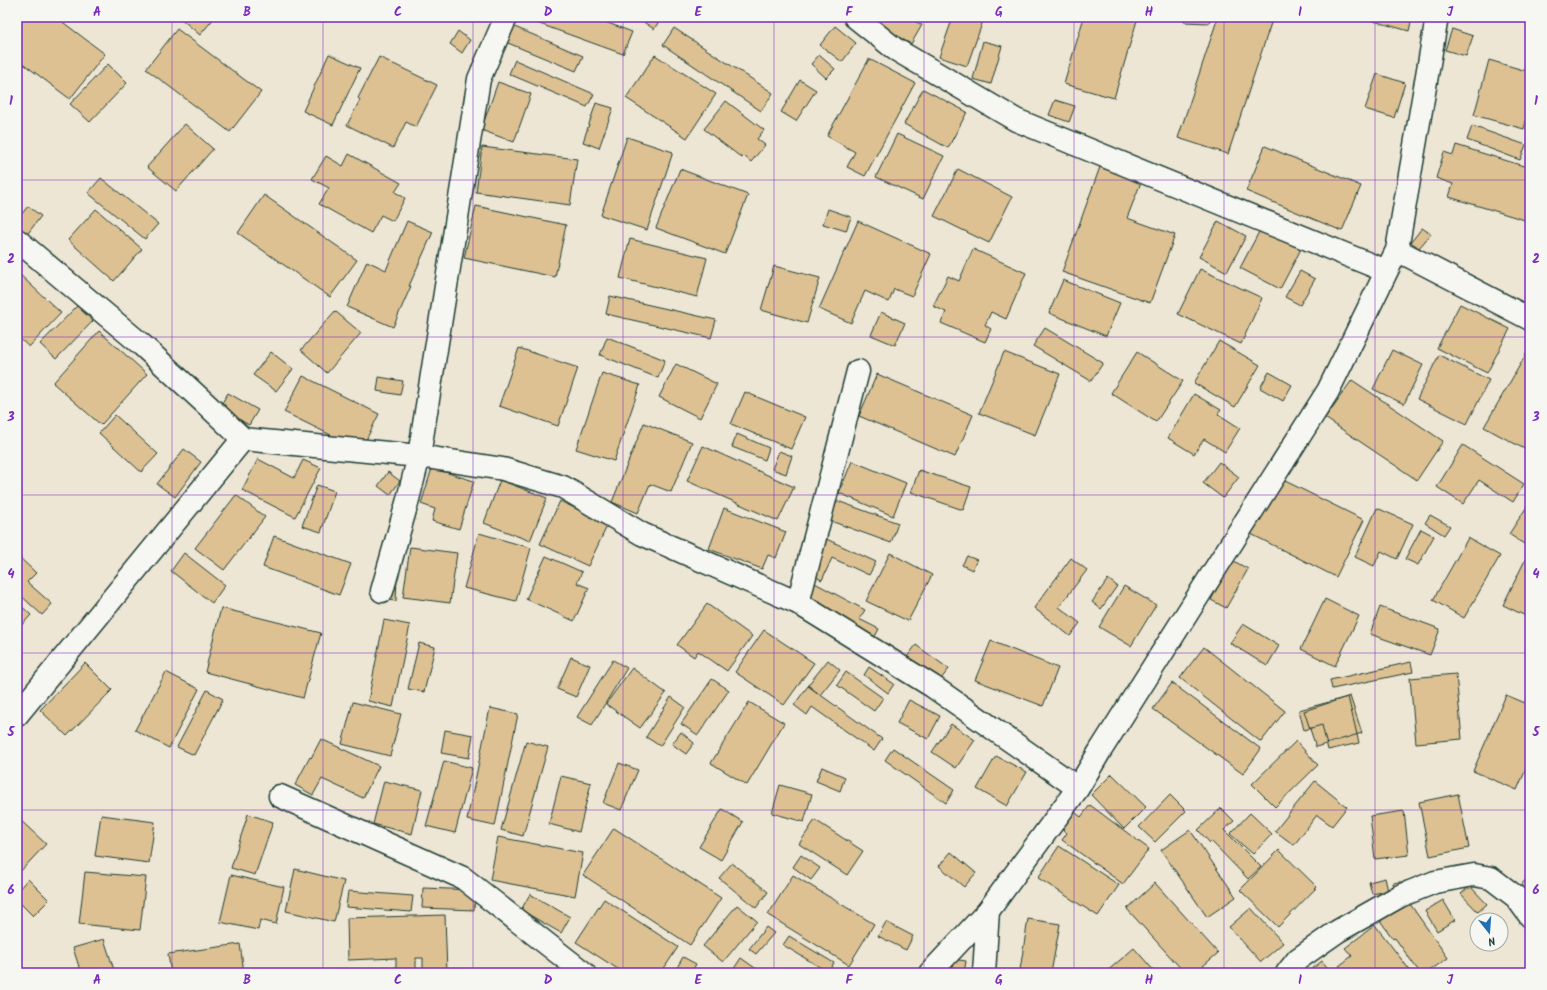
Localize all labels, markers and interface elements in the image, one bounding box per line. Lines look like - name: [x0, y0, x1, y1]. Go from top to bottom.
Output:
- text: A: [93, 2, 101, 23]
- text: B: [243, 2, 251, 23]
- text: C: [394, 2, 402, 23]
- text: D: [544, 2, 553, 23]
- text: E: [694, 2, 702, 23]
- text: F: [845, 2, 853, 23]
- text: G: [995, 2, 1003, 23]
- text: H: [1145, 2, 1154, 23]
- text: I: [1298, 2, 1302, 23]
- text: J: [1447, 2, 1454, 23]
- text: 1: [9, 91, 13, 112]
- text: 1: [1534, 91, 1538, 112]
- text: 2: [7, 249, 15, 270]
- text: 2: [1532, 249, 1540, 270]
- text: 3: [6, 407, 15, 428]
- text: 3: [1531, 407, 1540, 428]
- text: 4: [7, 564, 15, 585]
- text: 4: [1532, 564, 1540, 585]
- text: 5: [7, 722, 16, 743]
- text: 5: [1532, 722, 1541, 743]
- text: 6: [7, 880, 15, 901]
- text: 6: [1532, 880, 1540, 901]
- north arrow: [1469, 912, 1509, 952]
- text: N: [1486, 931, 1498, 950]
- text: A: [93, 970, 101, 990]
- text: B: [243, 970, 251, 990]
- text: C: [394, 970, 402, 990]
- text: D: [544, 970, 553, 990]
- text: E: [694, 970, 702, 990]
- text: F: [845, 970, 853, 990]
- text: G: [995, 970, 1003, 990]
- text: H: [1145, 970, 1154, 990]
- text: I: [1298, 970, 1302, 990]
- text: J: [1447, 970, 1454, 990]

